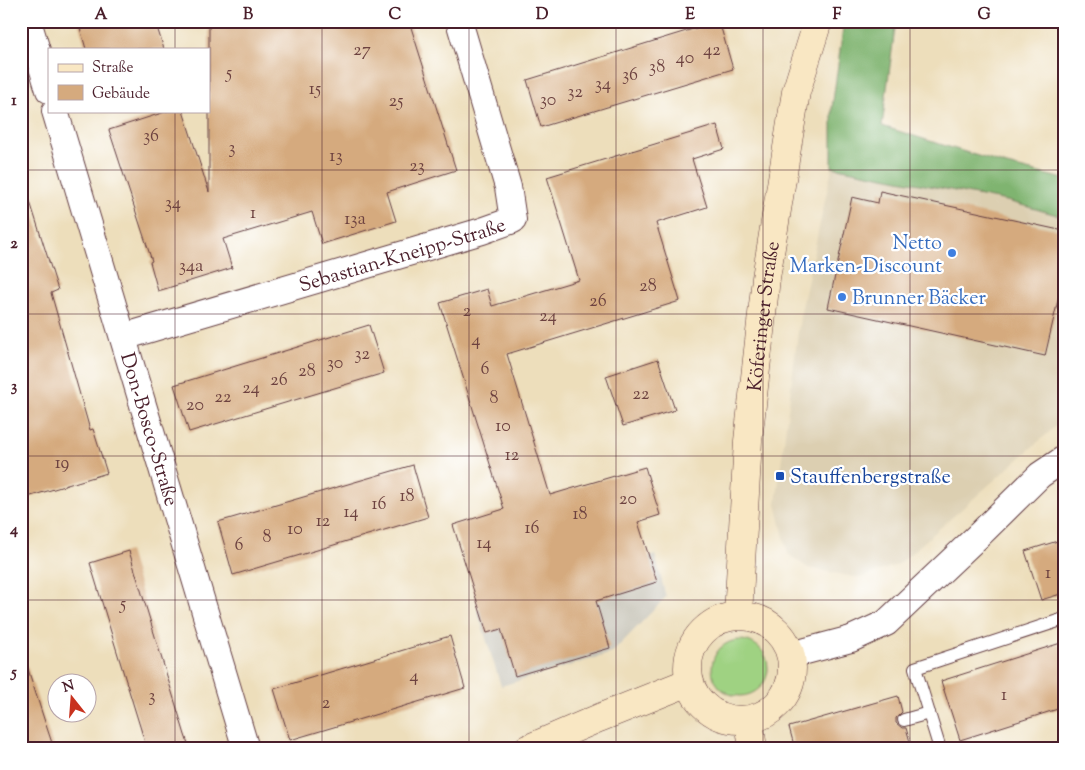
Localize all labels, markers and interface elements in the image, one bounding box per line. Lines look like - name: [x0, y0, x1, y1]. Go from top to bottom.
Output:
- text: A: [95, 4, 108, 27]
- text: B: [243, 4, 253, 27]
- text: C: [389, 4, 402, 27]
- text: D: [536, 4, 549, 27]
- text: E: [685, 4, 695, 27]
- text: F: [833, 4, 842, 27]
- text: G: [977, 4, 991, 27]
- house number: 27: [353, 38, 371, 64]
- house number: 42: [703, 38, 721, 64]
- house number: 40: [676, 46, 694, 72]
- legend: [48, 48, 210, 112]
- house number: 38: [649, 55, 665, 81]
- text: Straße: [92, 58, 134, 79]
- house number: 5: [225, 61, 232, 87]
- house number: 36: [622, 63, 638, 89]
- house number: 34: [595, 72, 611, 98]
- house number: 15: [309, 77, 321, 103]
- house number: 32: [567, 80, 583, 106]
- text: Gebäude: [92, 84, 150, 105]
- house number: 30: [540, 88, 556, 114]
- house number: 25: [389, 89, 403, 115]
- text: 1: [11, 90, 17, 113]
- house number: 36: [143, 124, 159, 150]
- house number: 3: [228, 136, 236, 162]
- house number: 13: [329, 144, 343, 170]
- house number: 23: [409, 154, 425, 180]
- house number: 34: [165, 191, 181, 217]
- house number: 1: [250, 201, 256, 227]
- house number: 13a: [344, 207, 366, 233]
- street label: Sebastian-Kneipp-Straße: [296, 212, 510, 301]
- place label: Netto Marken-Discount: [790, 230, 942, 282]
- text: 2: [10, 233, 18, 256]
- street label: Köferinger Straße: [742, 239, 789, 393]
- marker: Netto Marken-Discount: [946, 247, 958, 259]
- house number: 34a: [179, 254, 203, 280]
- house number: 28: [639, 274, 657, 300]
- place label: Brunner Bäcker: [852, 285, 986, 314]
- house number: 26: [589, 289, 607, 315]
- marker: Brunner Bäcker: [836, 291, 848, 303]
- house number: 2: [463, 299, 472, 325]
- house number: 24: [539, 304, 557, 330]
- house number: 4: [471, 328, 481, 354]
- house number: 32: [354, 342, 370, 368]
- street label: Don-Bosco-Straße: [111, 350, 184, 510]
- house number: 30: [327, 351, 343, 377]
- house number: 6: [481, 357, 490, 383]
- house number: 28: [298, 359, 316, 385]
- house number: 26: [270, 368, 288, 394]
- text: 3: [11, 376, 18, 399]
- house number: 24: [242, 376, 260, 402]
- house number: 22: [633, 382, 650, 408]
- house number: 22: [215, 385, 232, 411]
- house number: 8: [490, 386, 499, 412]
- house number: 20: [186, 393, 204, 419]
- house number: 10: [495, 414, 511, 440]
- house number: 12: [505, 443, 520, 469]
- house number: 19: [55, 451, 70, 477]
- place label: Stauffenbergstraße: [790, 464, 951, 493]
- marker: Stauffenbergstraße: [774, 470, 786, 482]
- house number: 18: [399, 484, 415, 510]
- house number: 20: [619, 487, 637, 513]
- house number: 16: [371, 492, 387, 518]
- house number: 14: [343, 500, 359, 526]
- house number: 18: [572, 502, 588, 528]
- house number: 12: [316, 509, 331, 535]
- house number: 16: [524, 516, 540, 542]
- house number: 10: [287, 517, 303, 543]
- text: 4: [9, 519, 18, 542]
- house number: 8: [263, 525, 272, 551]
- house number: 14: [476, 531, 492, 557]
- house number: 6: [235, 533, 244, 559]
- house number: 1: [1045, 561, 1051, 587]
- house number: 5: [119, 592, 126, 618]
- text: 5: [9, 662, 17, 685]
- house number: 4: [409, 664, 419, 690]
- north arrow: [48, 672, 98, 722]
- text: N: [61, 676, 77, 699]
- house number: 1: [1001, 683, 1007, 709]
- house number: 3: [148, 684, 156, 710]
- house number: 2: [322, 691, 331, 717]

